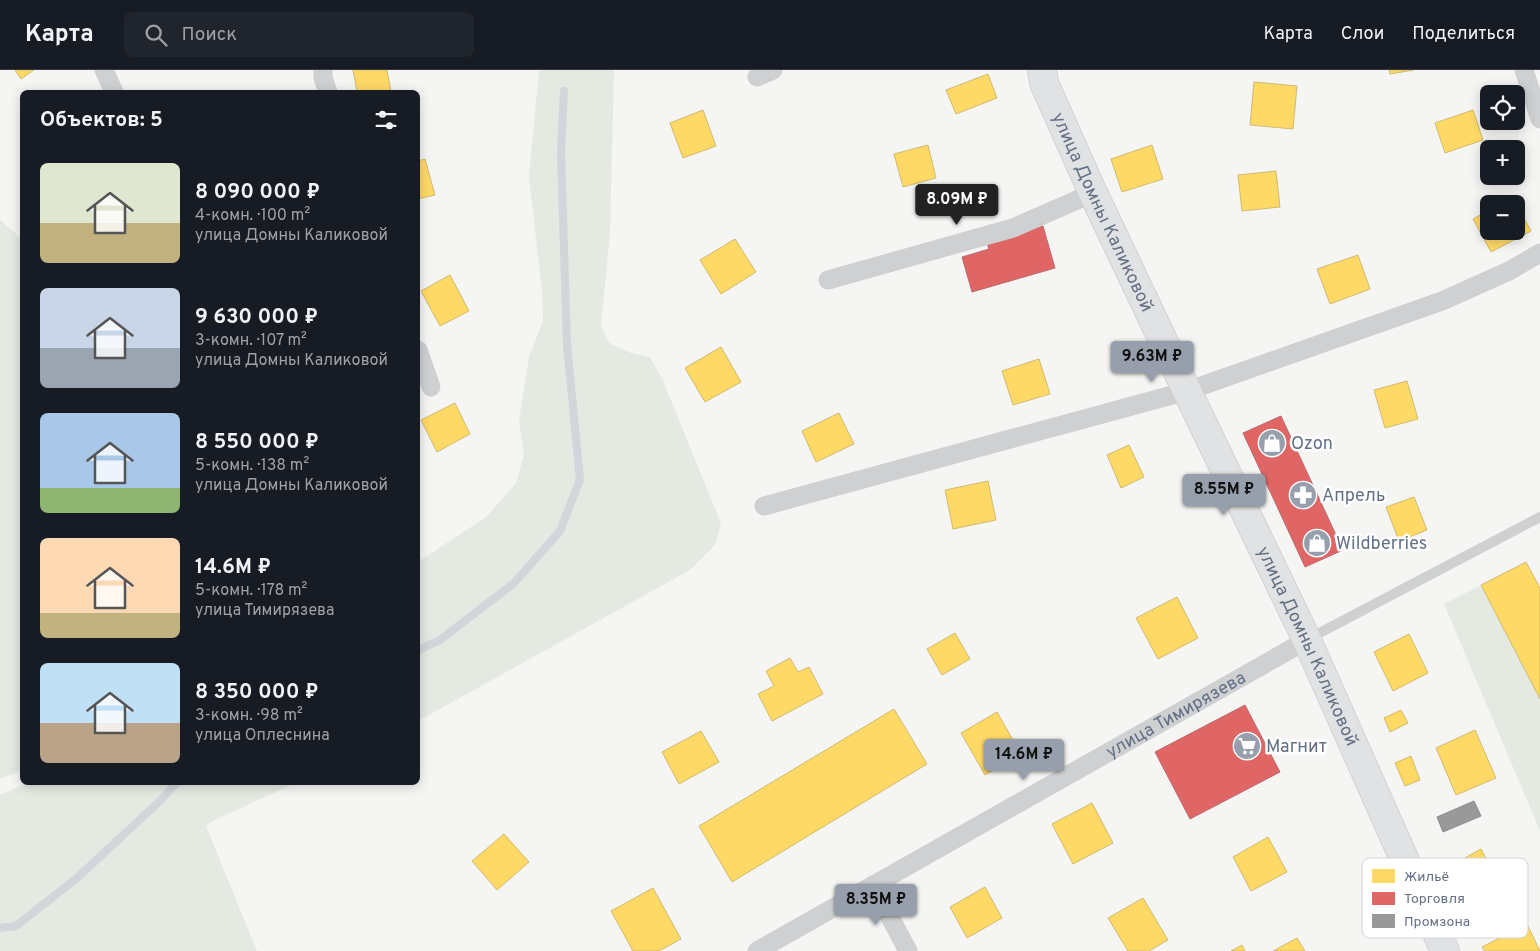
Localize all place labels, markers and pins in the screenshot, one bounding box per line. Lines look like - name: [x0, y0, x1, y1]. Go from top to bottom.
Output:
- pin: 8.09M ₽: [911, 184, 1003, 226]
- pin: 9.63M ₽: [1106, 340, 1198, 383]
- shop icon: Ozon: [1257, 428, 1287, 458]
- place label: Ozon: [1291, 433, 1333, 456]
- pin: 8.55M ₽: [1178, 474, 1270, 516]
- pharmacy icon: Апрель: [1288, 480, 1318, 510]
- place label: Апрель: [1322, 485, 1385, 508]
- shop icon: Wildberries: [1302, 528, 1332, 558]
- place label: Wildberries: [1336, 533, 1427, 556]
- supermarket icon: Магнит: [1232, 731, 1262, 761]
- place label: Магнит: [1266, 736, 1327, 759]
- pin: 14.6M ₽: [978, 738, 1070, 781]
- pin: 8.35M ₽: [830, 884, 922, 926]

